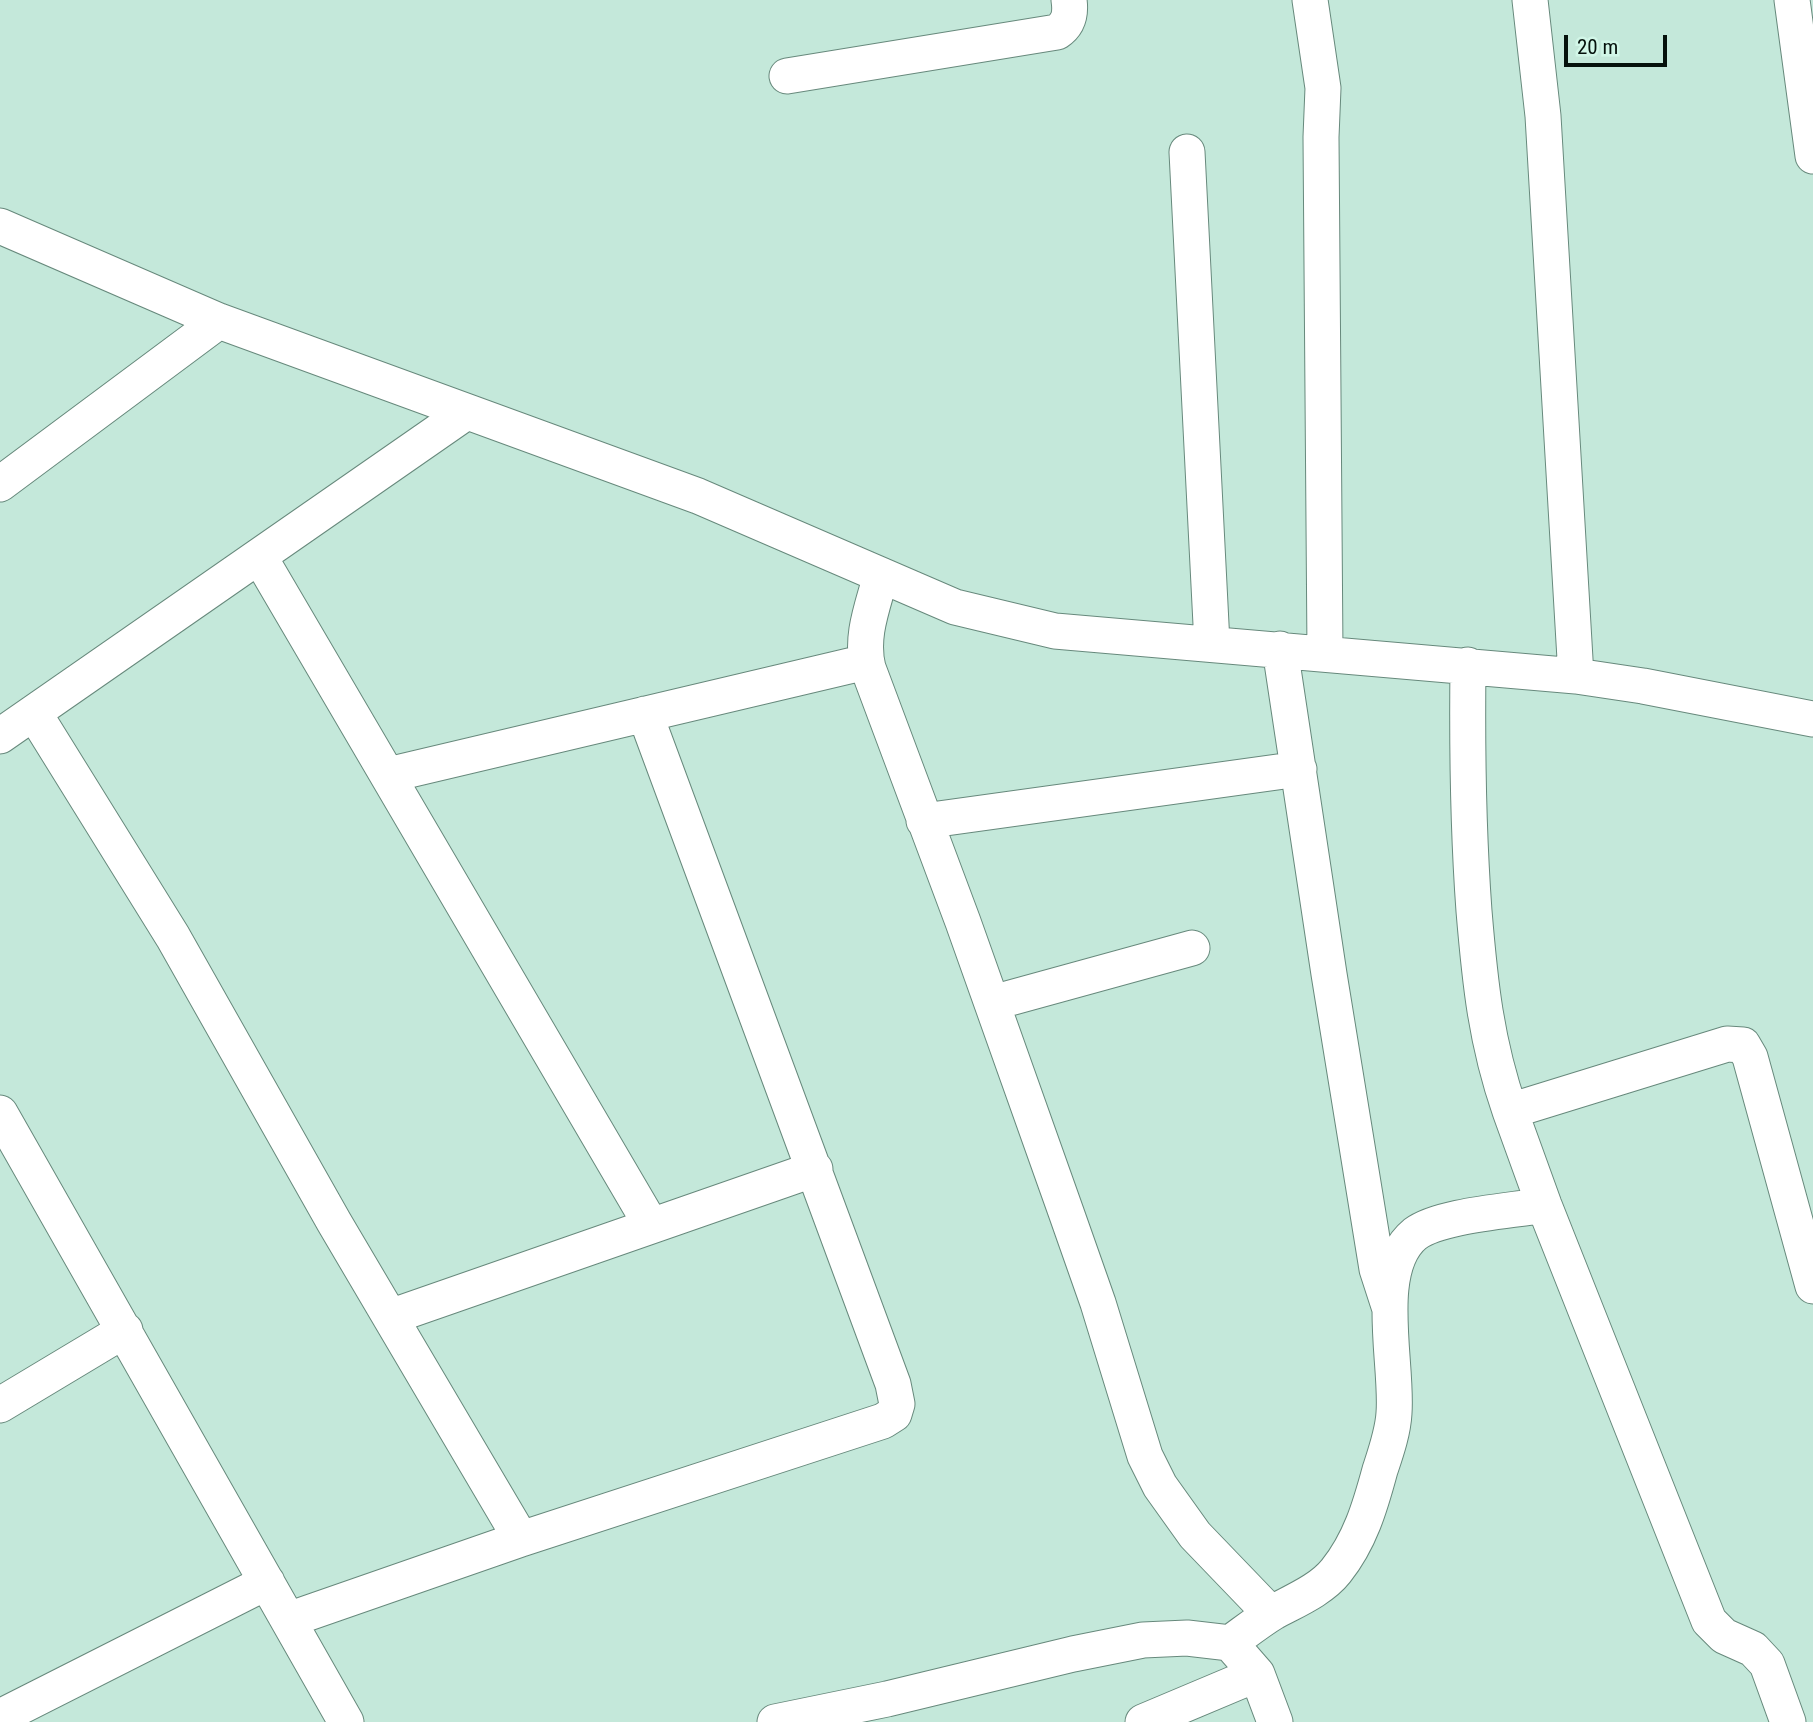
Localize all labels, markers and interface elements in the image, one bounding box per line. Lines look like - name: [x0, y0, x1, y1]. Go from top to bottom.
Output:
- scale bar: [1568, 21, 1671, 65]
- text: 20 m: [1577, 35, 1618, 59]

